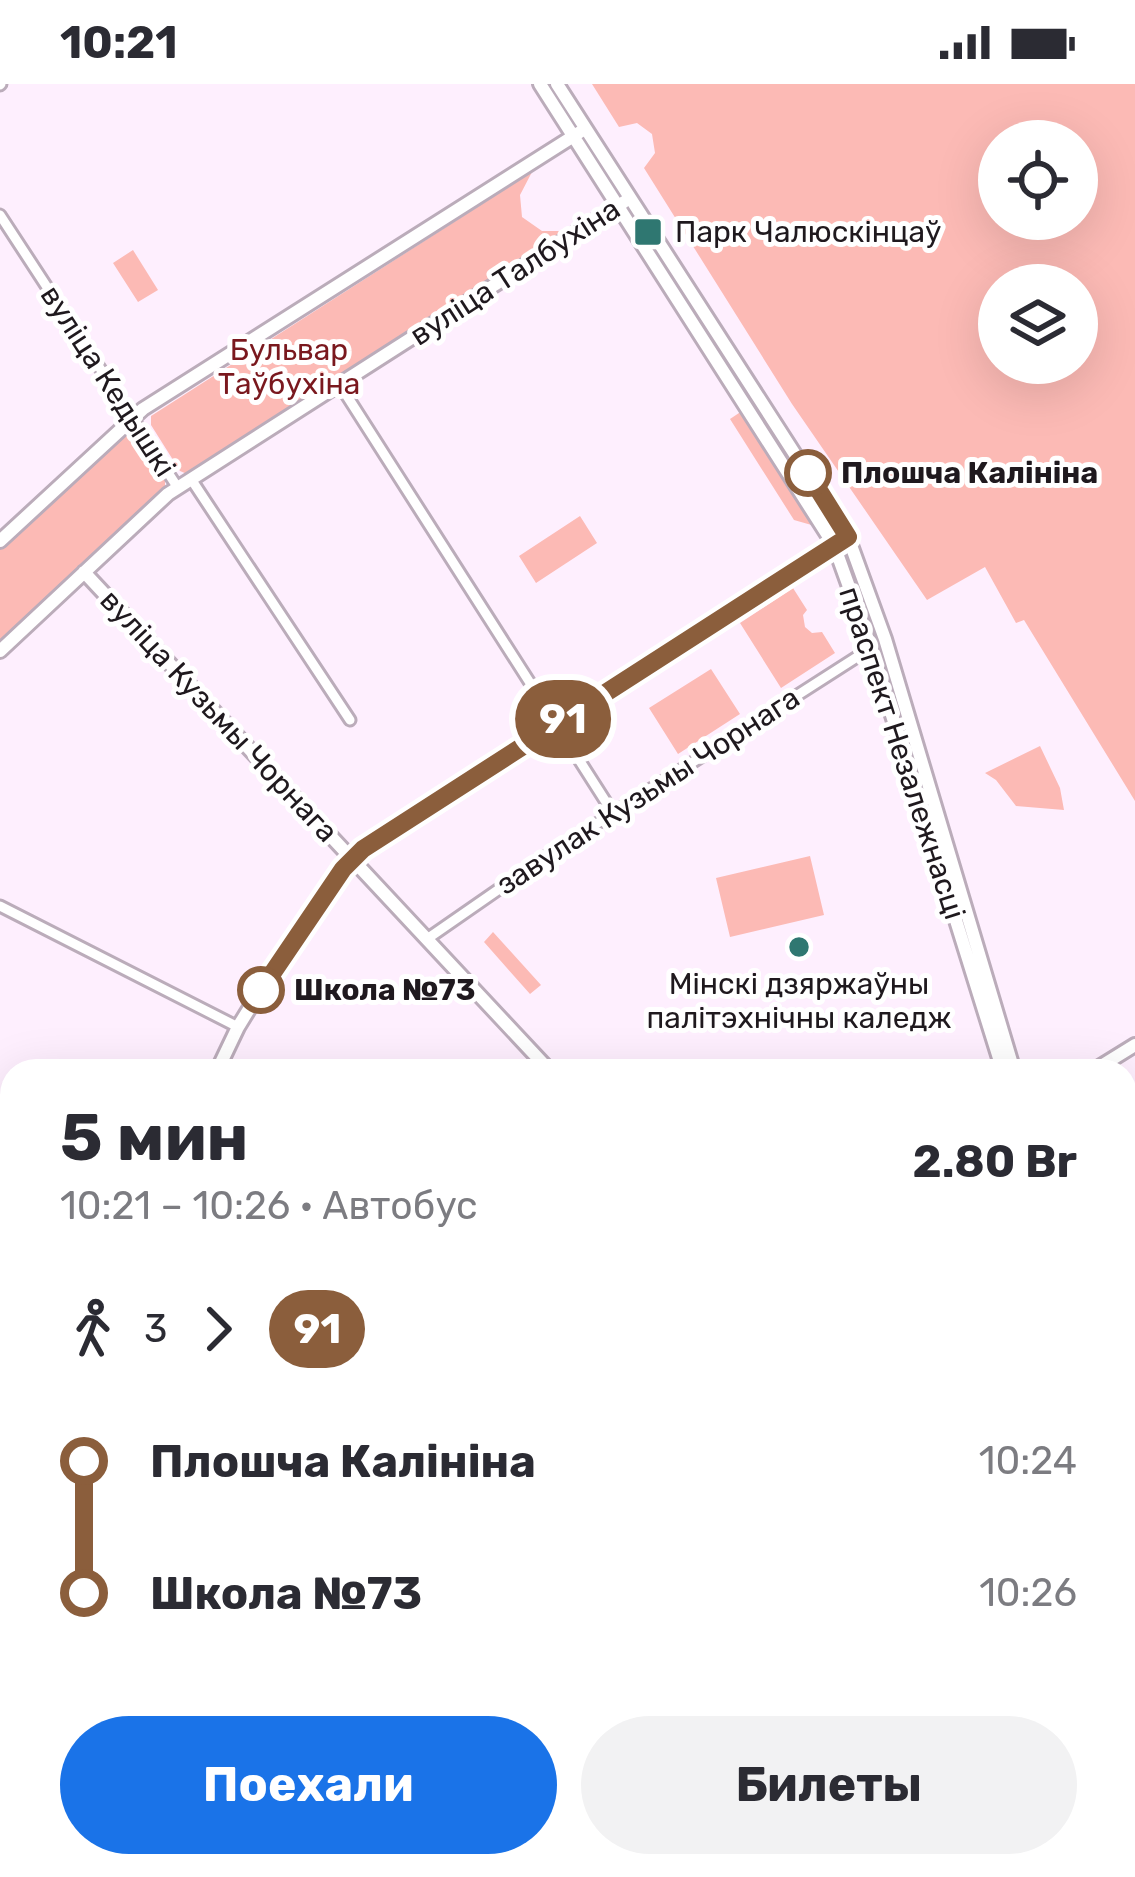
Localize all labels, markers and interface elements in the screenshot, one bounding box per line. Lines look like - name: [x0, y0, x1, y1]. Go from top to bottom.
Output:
- text: 10:21: [60, 16, 178, 69]
- map controls: [978, 120, 1098, 384]
- button: locate: [978, 120, 1098, 240]
- street label: вуліца Талбухіна: [403, 191, 627, 353]
- place label: Парк Чалюскінцаў: [675, 214, 941, 250]
- marker: Парк Чалюскінцаў: [632, 216, 664, 248]
- button: layers: [978, 264, 1098, 384]
- street label: вуліца Кедышкі: [33, 279, 183, 483]
- park label: Бульвар Таўбухіна: [218, 332, 360, 402]
- marker: Плошча Калініна: [786, 451, 830, 495]
- place label: Плошча Калініна: [841, 455, 1098, 491]
- street label: вуліца Кузьмы Чорнага: [93, 582, 345, 850]
- street label: праспект Незалежнасці: [831, 582, 973, 924]
- street label: завулак Кузьмы Чорнага: [490, 679, 806, 903]
- line badge: 91: [509, 680, 617, 758]
- text: 91: [539, 694, 587, 744]
- marker: Мінскі дзяржаўны палітэхнічны каледж: [786, 934, 812, 960]
- place label: Мінскі дзяржаўны палітэхнічны каледж: [647, 966, 951, 1036]
- marker: Школа №73: [239, 968, 283, 1012]
- place label: Школа №73: [294, 972, 475, 1008]
- text: 5 мин: [60, 1098, 249, 1177]
- text: 2.80 Br: [912, 1135, 1077, 1188]
- text: 10:21 – 10:26 · Автобус: [60, 1183, 478, 1229]
- icon: walk: [60, 1296, 126, 1362]
- icon: forward: [185, 1296, 251, 1362]
- text: 91: [293, 1304, 341, 1354]
- text: 3: [144, 1306, 167, 1352]
- text: Плошча Калініна: [150, 1435, 536, 1488]
- text: 10:24: [979, 1438, 1077, 1484]
- text: Школа №73: [150, 1567, 422, 1620]
- text: 10:26: [979, 1570, 1077, 1616]
- button: Поехали: [60, 1716, 557, 1854]
- button: Билеты: [581, 1716, 1077, 1854]

